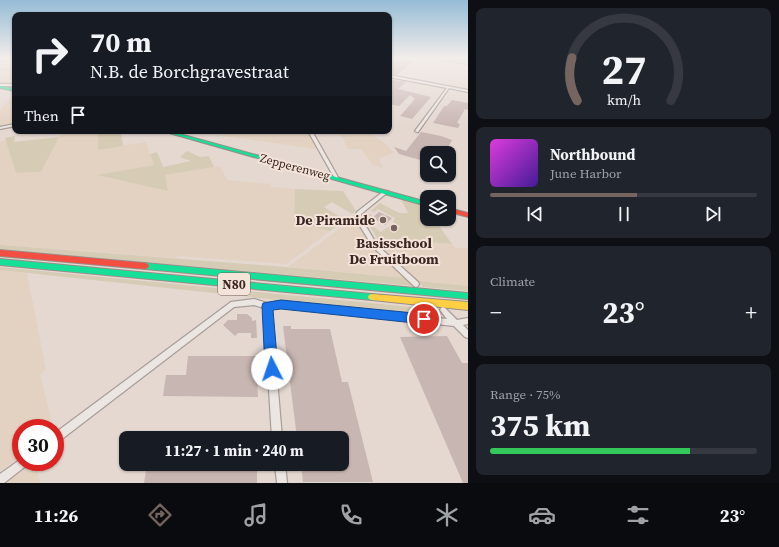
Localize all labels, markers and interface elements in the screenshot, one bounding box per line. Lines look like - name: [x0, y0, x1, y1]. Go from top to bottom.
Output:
- text: 70 m: [90, 23, 152, 61]
- icon: right: [24, 28, 76, 80]
- text: 27: [601, 41, 646, 98]
- text: N.B. de Borchgravestraat: [90, 59, 289, 84]
- text: km/h: [607, 90, 641, 110]
- icon: arrive: [67, 104, 89, 126]
- text: Then: [24, 105, 59, 126]
- text: Northbound: [550, 144, 635, 165]
- map controls: [420, 146, 456, 226]
- button: search: [420, 146, 456, 182]
- street label: Zepperenweg: [258, 150, 332, 184]
- text: June Harbor: [550, 165, 622, 182]
- button: layers: [420, 190, 456, 226]
- icon: previous: [524, 203, 546, 225]
- icon: pause: [613, 203, 635, 225]
- icon: next: [702, 203, 724, 225]
- place label: De Piramide: [295, 210, 375, 230]
- marker: De Piramide: [378, 215, 388, 225]
- marker: Basisschool De Fruitboom: [389, 223, 399, 233]
- place label: Basisschool De Fruitboom: [349, 233, 439, 269]
- road number: N80: [218, 273, 250, 295]
- text: Climate: [490, 273, 535, 290]
- text: 23°: [602, 292, 645, 333]
- text: −: [490, 297, 502, 327]
- text: +: [745, 297, 757, 327]
- pin: [407, 302, 441, 336]
- icon: arrive: [413, 308, 435, 330]
- position arrow: [251, 348, 293, 390]
- text: Range · 75%: [490, 386, 561, 403]
- text: 375 km: [490, 405, 590, 446]
- speed limit sign: 30: [12, 419, 64, 471]
- text: 11:27 · 1 min · 240 m: [165, 440, 304, 461]
- icon: directions: [146, 501, 174, 529]
- icon: music: [242, 501, 270, 529]
- icon: phone: [337, 501, 365, 529]
- icon: climate: [433, 501, 461, 529]
- icon: car: [528, 501, 556, 529]
- icon: filters: [624, 501, 652, 529]
- text: 11:26: [34, 503, 78, 528]
- text: 23°: [720, 503, 745, 528]

